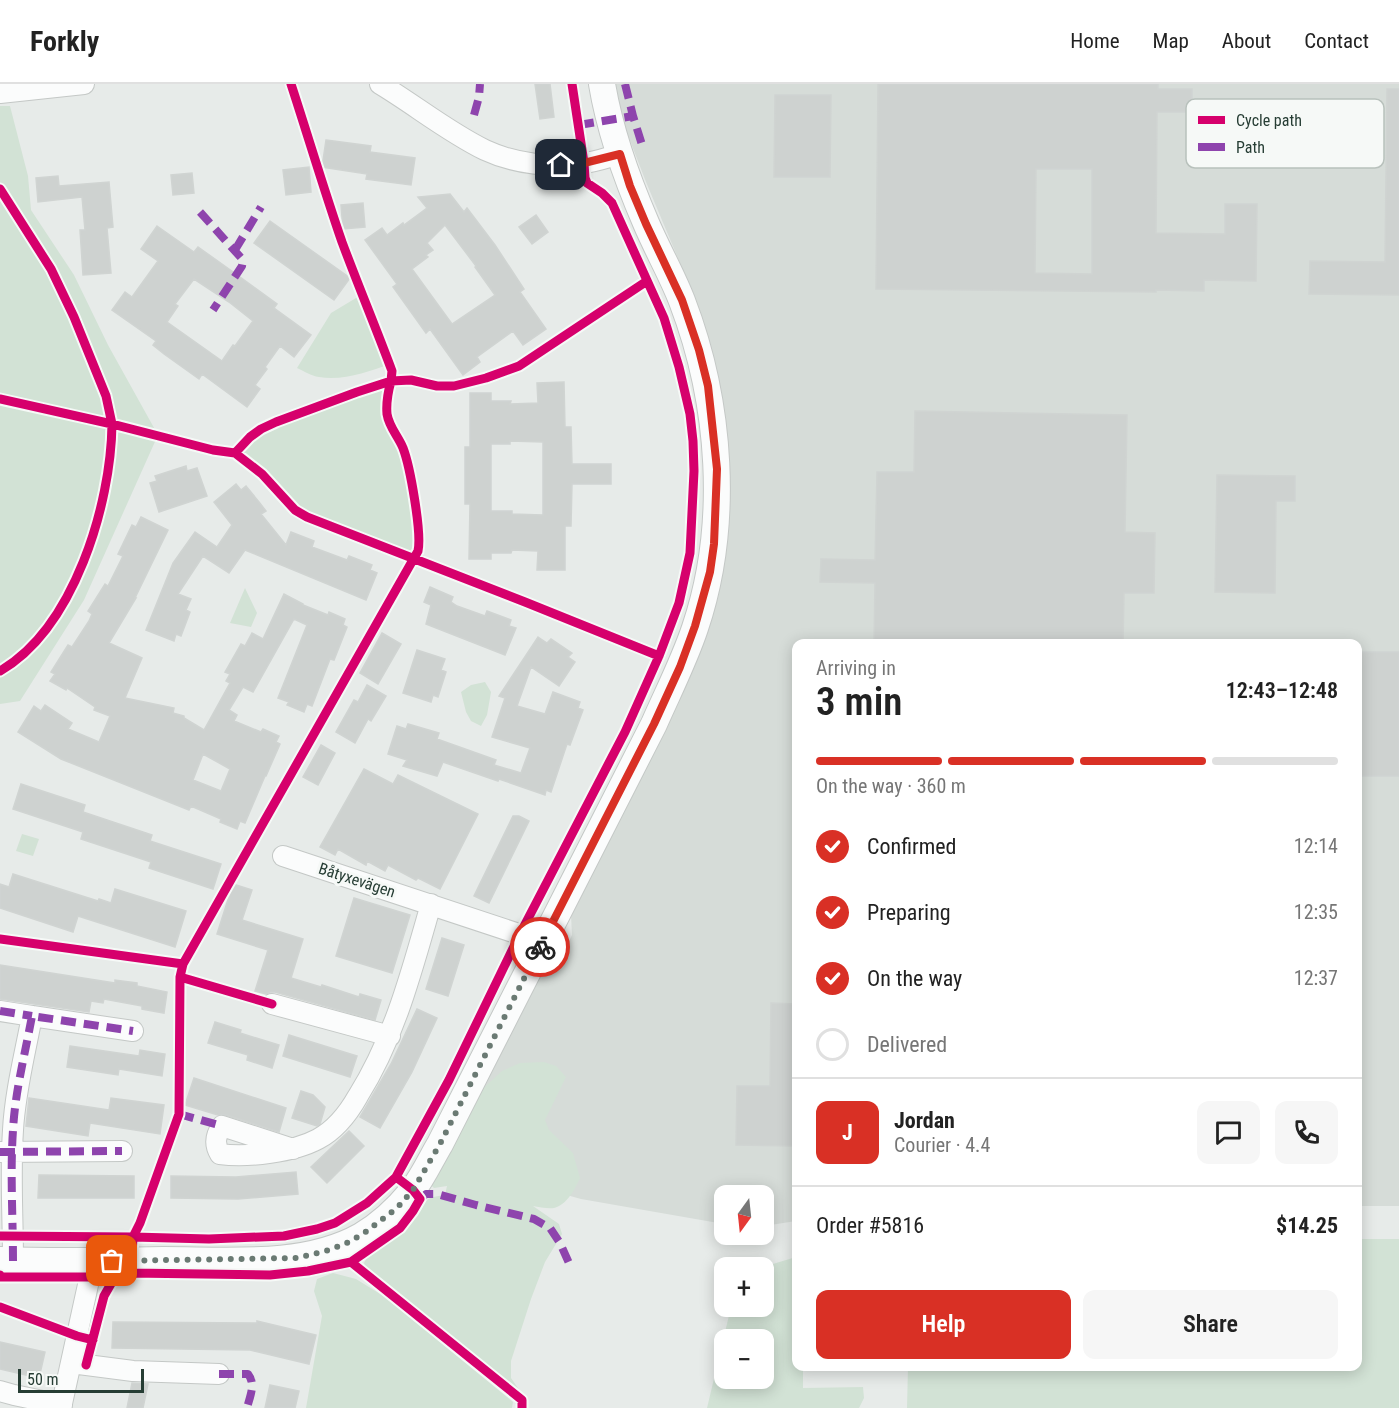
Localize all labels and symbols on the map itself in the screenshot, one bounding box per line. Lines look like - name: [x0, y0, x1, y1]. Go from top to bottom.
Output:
- legend: [1186, 99, 1384, 168]
- text: Cycle path: [1236, 111, 1302, 130]
- text: Path: [1236, 138, 1265, 157]
- pin: [535, 139, 586, 190]
- street label: Båtyxevägen: [316, 859, 398, 901]
- courier: [510, 917, 570, 977]
- north arrow: [714, 1185, 774, 1245]
- pin: [86, 1235, 137, 1286]
- scale bar: [18, 1366, 144, 1394]

